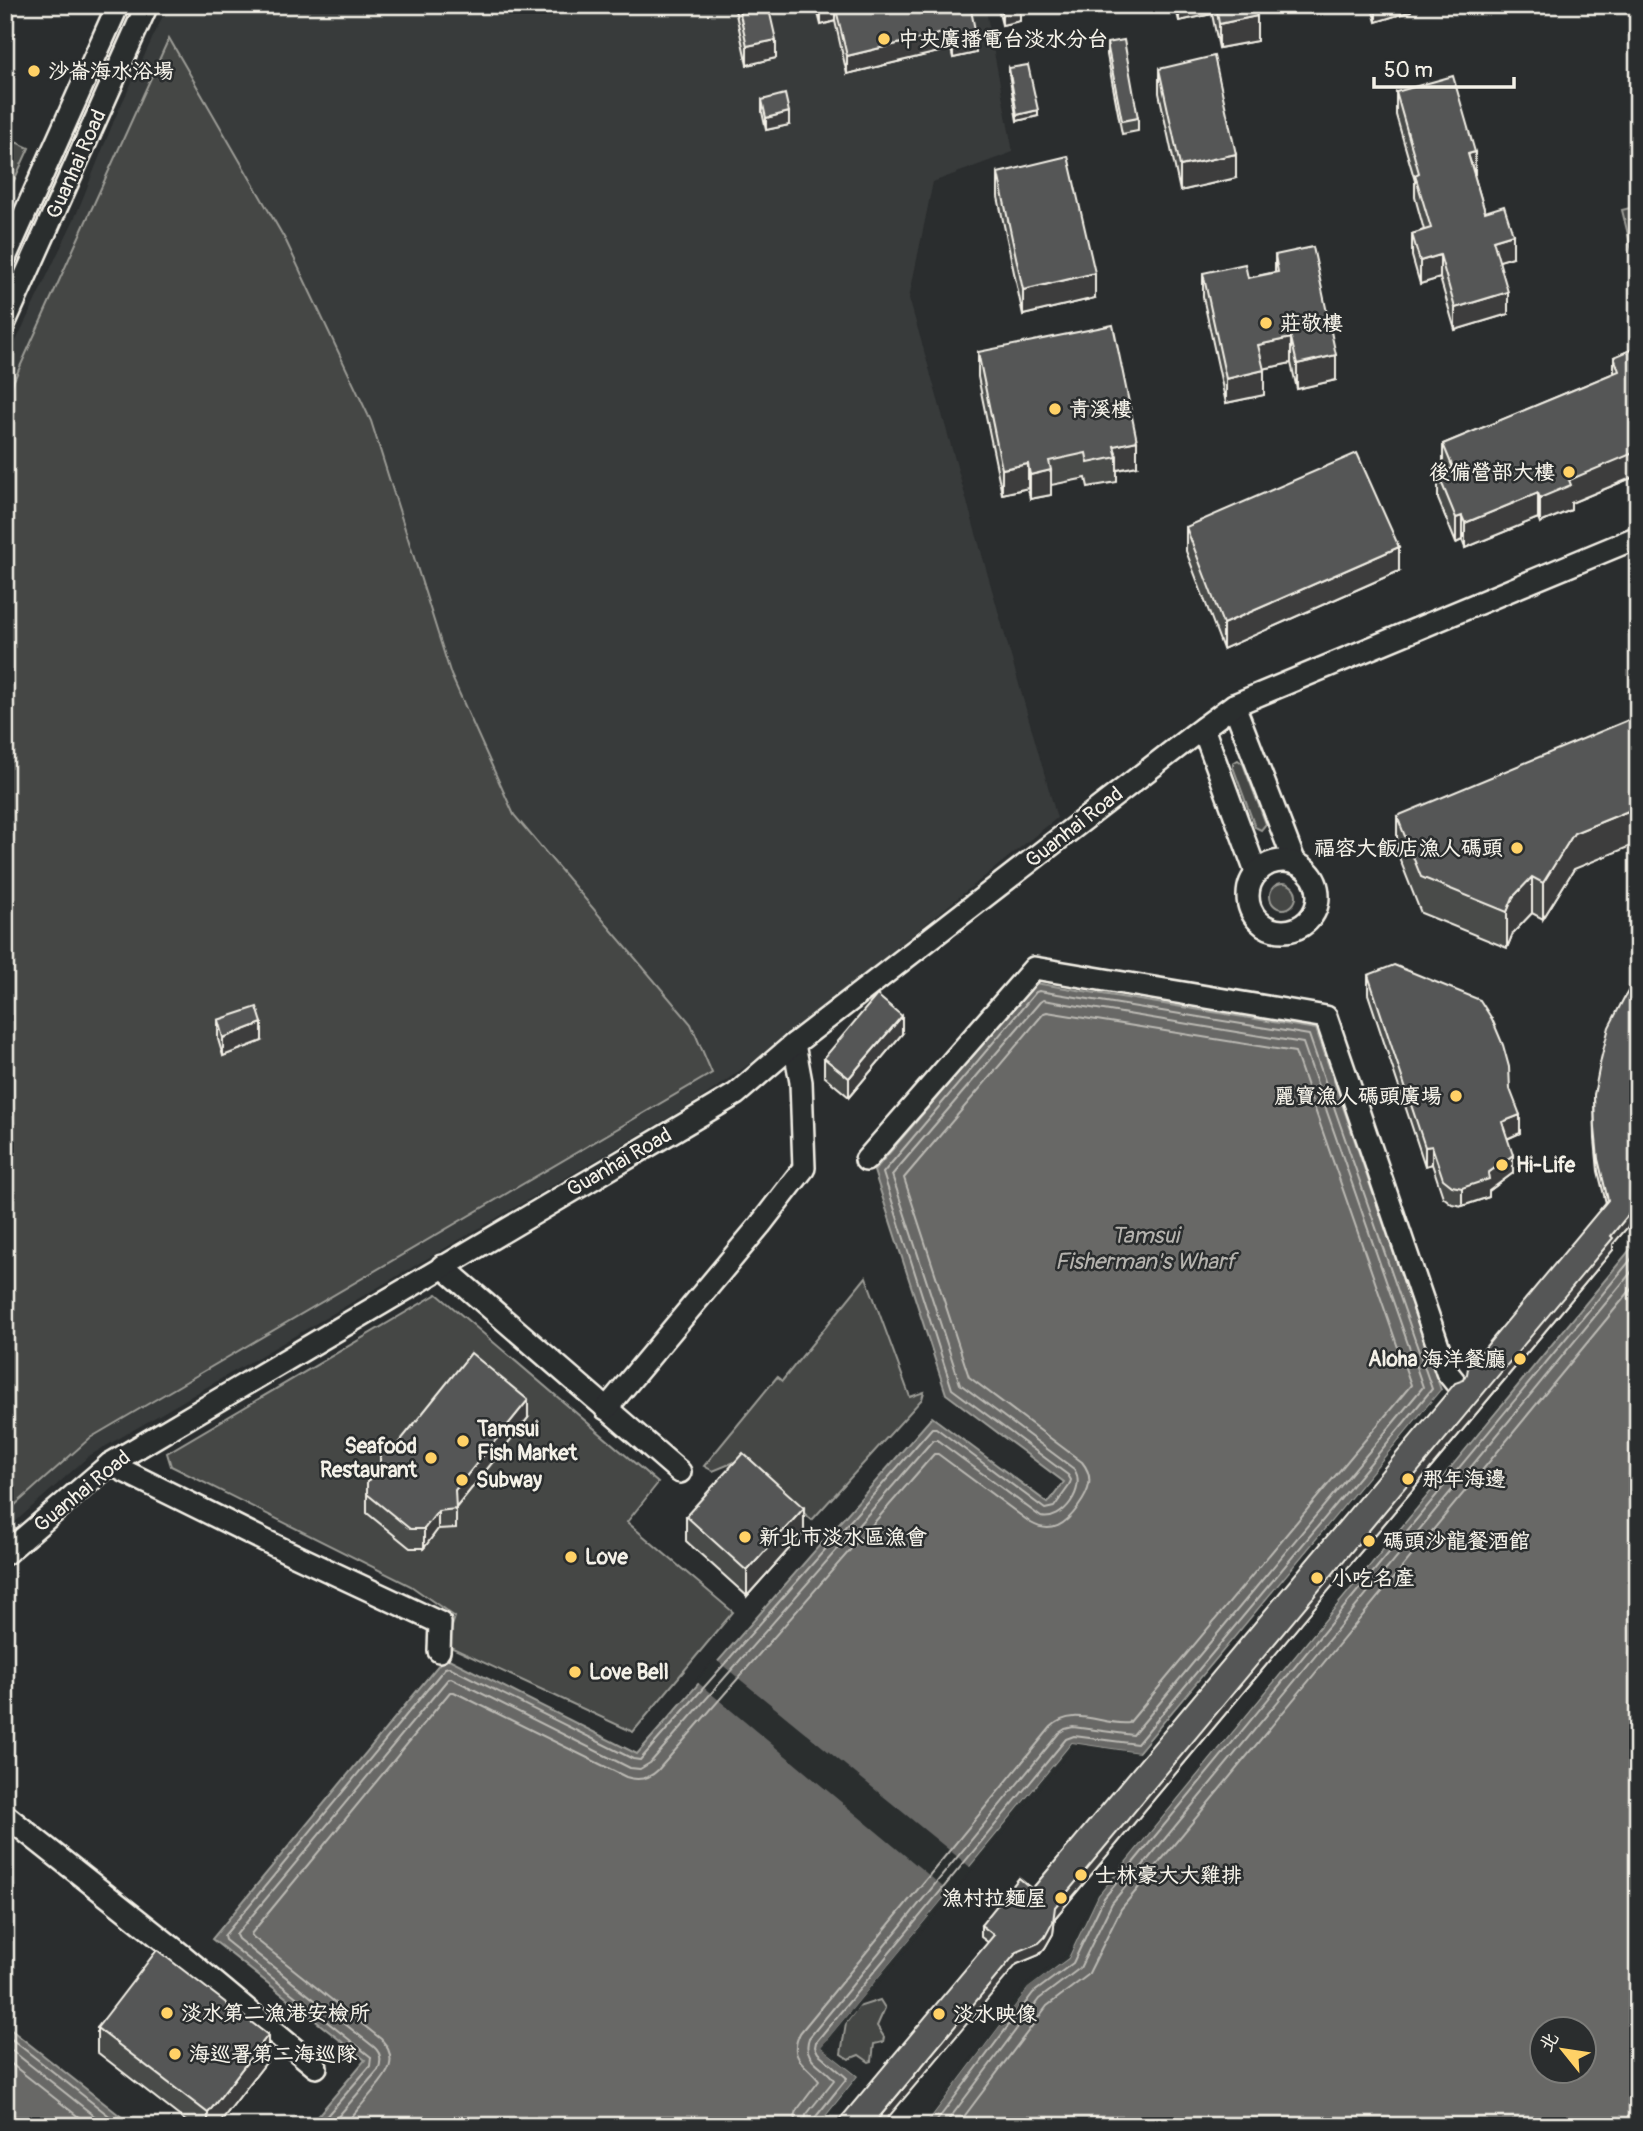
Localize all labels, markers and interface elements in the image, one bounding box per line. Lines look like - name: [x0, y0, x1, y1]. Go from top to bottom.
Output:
- place label: 中央廣播電台淡水分台: [898, 26, 1108, 53]
- marker: 中央廣播電台淡水分台: [876, 31, 892, 47]
- scale bar: [1374, 46, 1514, 90]
- text: 50 m: [1384, 57, 1433, 84]
- place label: 沙崙海水浴場: [48, 58, 174, 85]
- marker: 沙崙海水浴場: [26, 63, 42, 79]
- street label: Guanhai Road: [40, 105, 113, 223]
- place label: 莊敬樓: [1280, 310, 1343, 337]
- marker: 莊敬樓: [1258, 315, 1274, 331]
- place label: 青溪樓: [1069, 396, 1132, 423]
- marker: 青溪樓: [1047, 401, 1063, 417]
- place label: 後備營部大樓: [1429, 459, 1555, 486]
- marker: 後備營部大樓: [1561, 464, 1577, 480]
- street label: Guanhai Road: [1020, 781, 1129, 874]
- place label: 福容大飯店漁人碼頭: [1314, 835, 1503, 862]
- marker: 福容大飯店漁人碼頭: [1509, 840, 1525, 856]
- place label: 麗寶漁人碼頭廣場: [1274, 1083, 1442, 1110]
- marker: 麗寶漁人碼頭廣場: [1448, 1088, 1464, 1104]
- street label: Guanhai Road: [562, 1122, 677, 1203]
- place label: Hi-Life: [1516, 1152, 1576, 1179]
- marker: Hi-Life: [1494, 1157, 1510, 1173]
- water label: Tamsui Fisherman's Wharf: [1055, 1221, 1240, 1276]
- place label: Aloha 海洋餐廳: [1368, 1346, 1506, 1373]
- marker: Aloha 海洋餐廳: [1512, 1351, 1528, 1367]
- place label: Tamsui Fish Market: [476, 1416, 578, 1467]
- place label: Seafood Restaurant: [320, 1433, 418, 1484]
- marker: Tamsui Fish Market: [455, 1433, 471, 1449]
- street label: Guanhai Road: [28, 1444, 136, 1539]
- marker: Seafood Restaurant: [423, 1450, 439, 1466]
- place label: 那年海邊: [1422, 1466, 1506, 1493]
- place label: Subway: [476, 1467, 542, 1494]
- marker: 那年海邊: [1400, 1471, 1416, 1487]
- marker: Subway: [454, 1472, 470, 1488]
- place label: 新北市淡水區漁會: [759, 1524, 927, 1551]
- place label: 碼頭沙龍餐酒館: [1383, 1528, 1530, 1555]
- marker: 新北市淡水區漁會: [737, 1529, 753, 1545]
- marker: 碼頭沙龍餐酒館: [1361, 1533, 1377, 1549]
- place label: Love: [585, 1544, 629, 1571]
- marker: Love: [563, 1549, 579, 1565]
- place label: 小吃名產: [1331, 1565, 1415, 1592]
- marker: 小吃名產: [1309, 1570, 1325, 1586]
- place label: Love Bell: [589, 1659, 669, 1686]
- marker: Love Bell: [567, 1664, 583, 1680]
- place label: 士林豪大大雞排: [1095, 1862, 1242, 1889]
- marker: 士林豪大大雞排: [1073, 1867, 1089, 1883]
- place label: 漁村拉麵屋: [942, 1885, 1047, 1912]
- marker: 漁村拉麵屋: [1053, 1890, 1069, 1906]
- place label: 淡水第二漁港安檢所: [181, 2000, 370, 2027]
- place label: 淡水映像: [953, 2001, 1037, 2028]
- marker: 淡水第二漁港安檢所: [159, 2005, 175, 2021]
- marker: 淡水映像: [931, 2006, 947, 2022]
- north arrow: [1528, 2016, 1598, 2086]
- text: 北: [1534, 2028, 1564, 2056]
- place label: 海巡署第二海巡隊: [189, 2041, 357, 2068]
- marker: 海巡署第二海巡隊: [167, 2046, 183, 2062]

